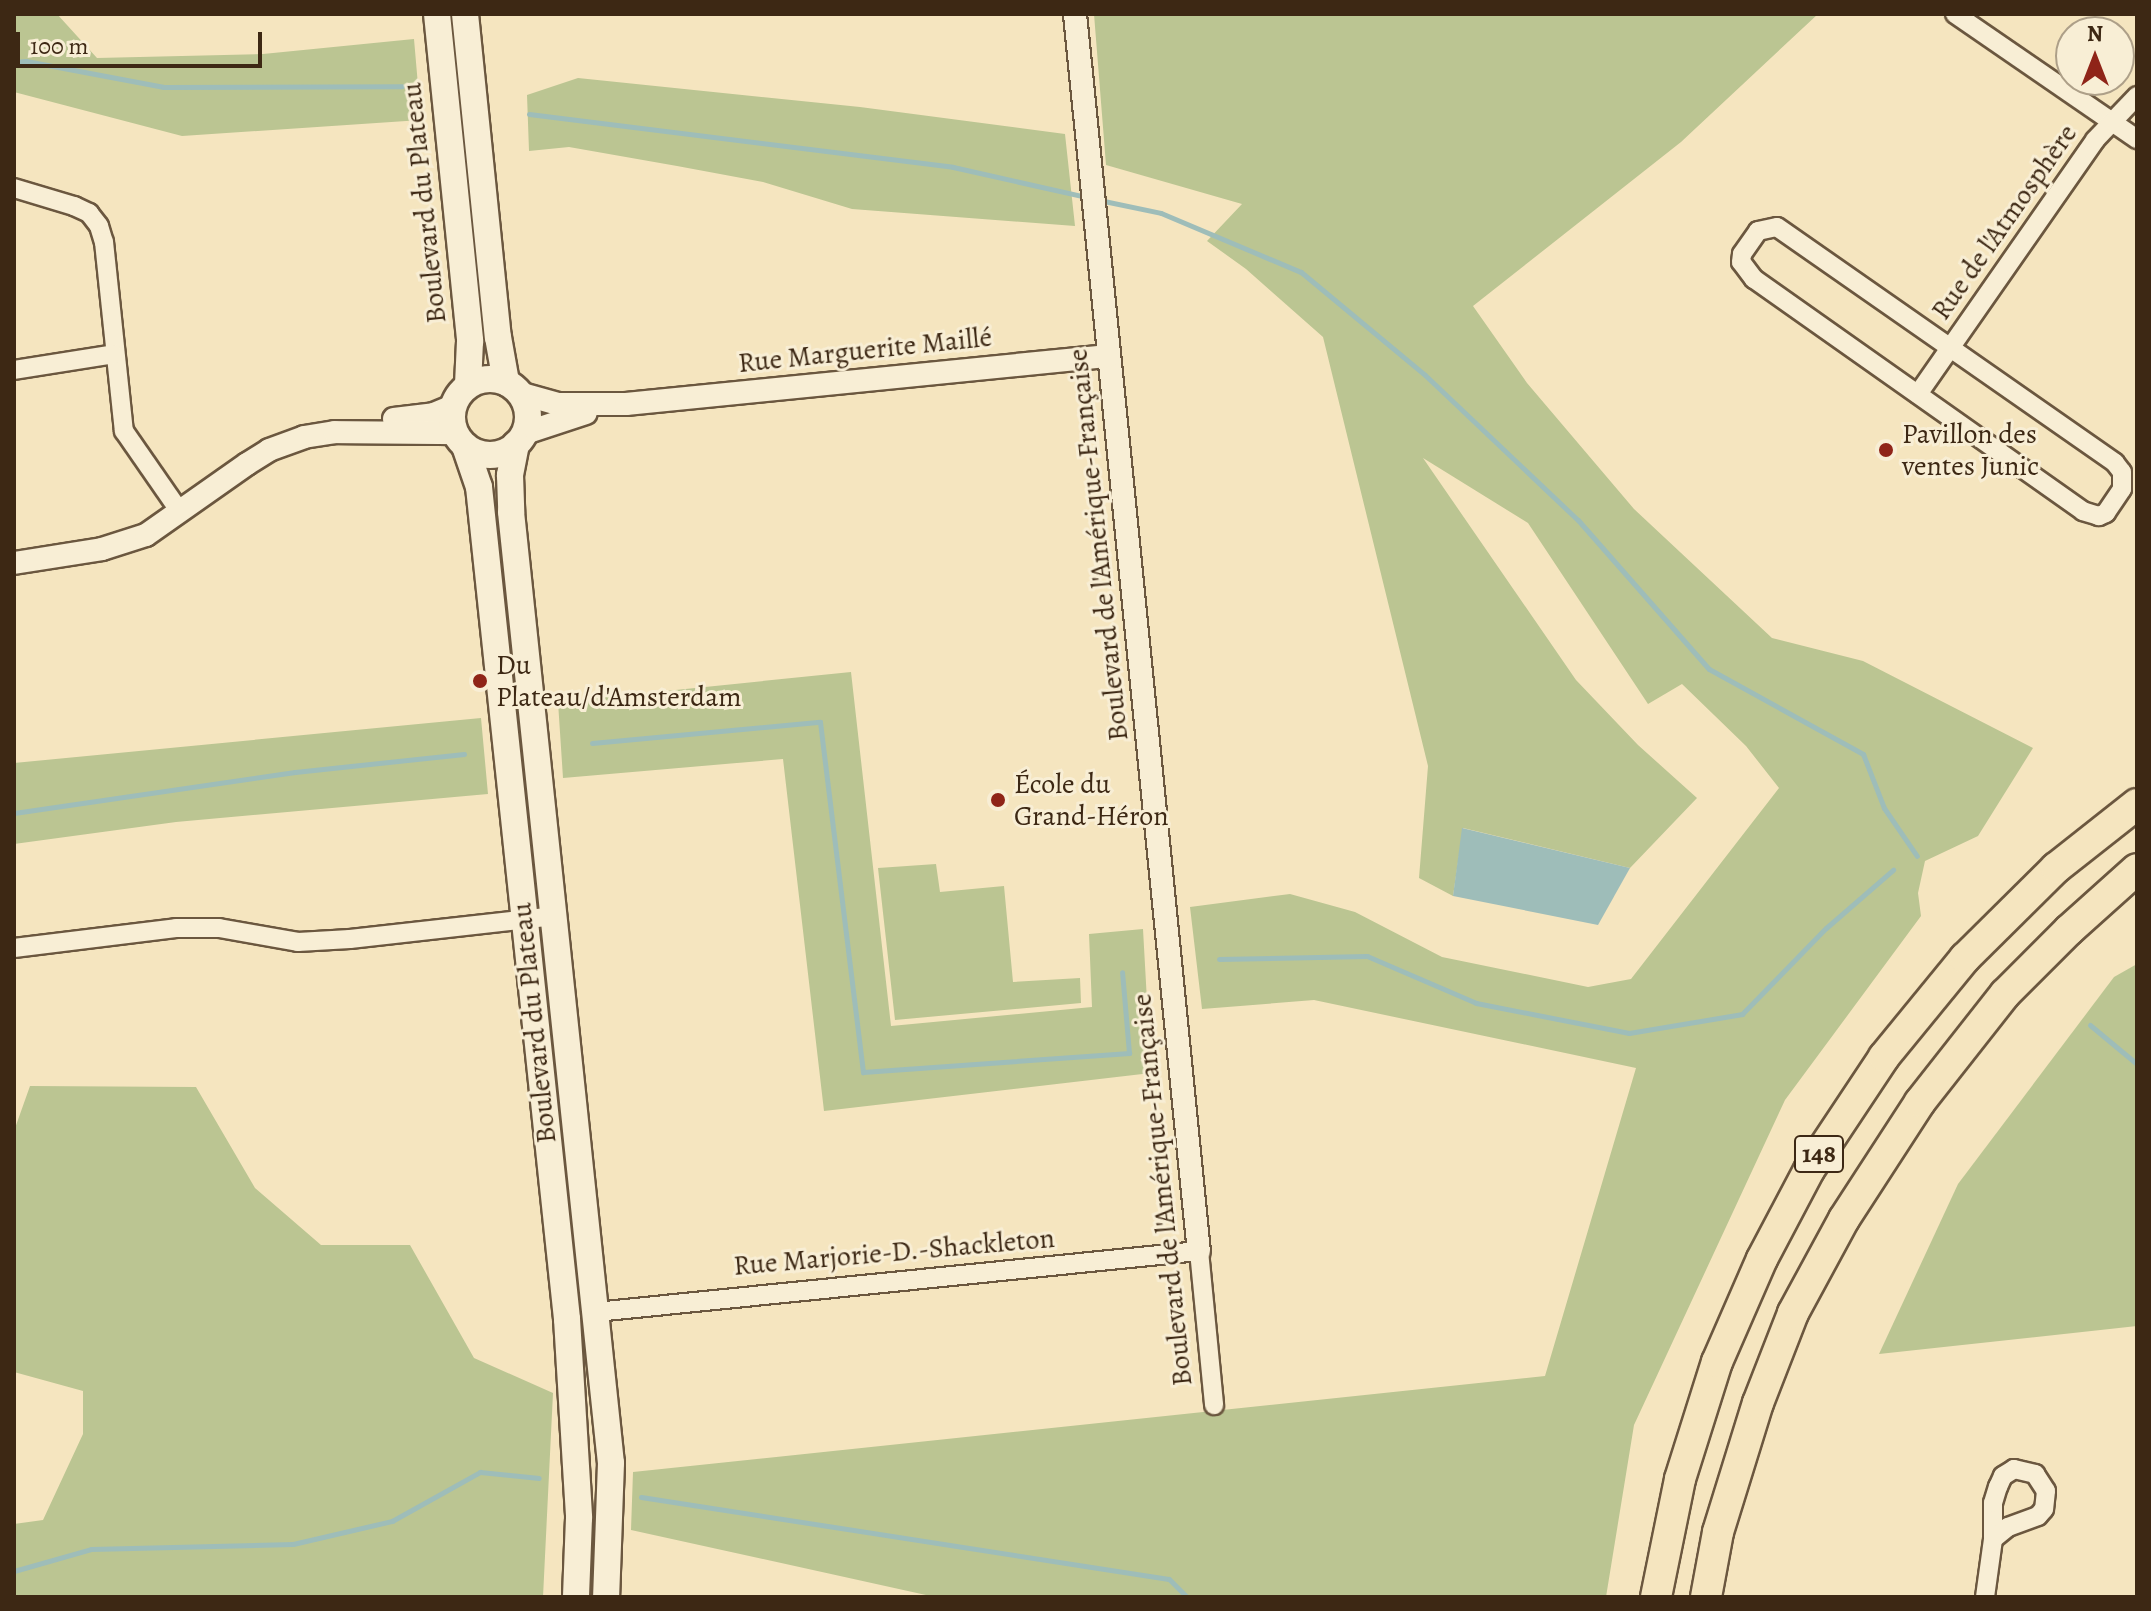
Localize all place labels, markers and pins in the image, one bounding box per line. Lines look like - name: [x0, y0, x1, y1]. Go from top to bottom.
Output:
- place label: Pavillon des ventes Junic: [1902, 417, 2039, 483]
- marker: Pavillon des ventes Junic: [1877, 441, 1895, 459]
- place label: Du Plateau/d'Amsterdam: [496, 648, 742, 714]
- marker: Du Plateau/d'Amsterdam: [471, 672, 489, 690]
- place label: École du Grand-Héron: [1014, 767, 1169, 833]
- marker: École du Grand-Héron: [989, 791, 1007, 809]

